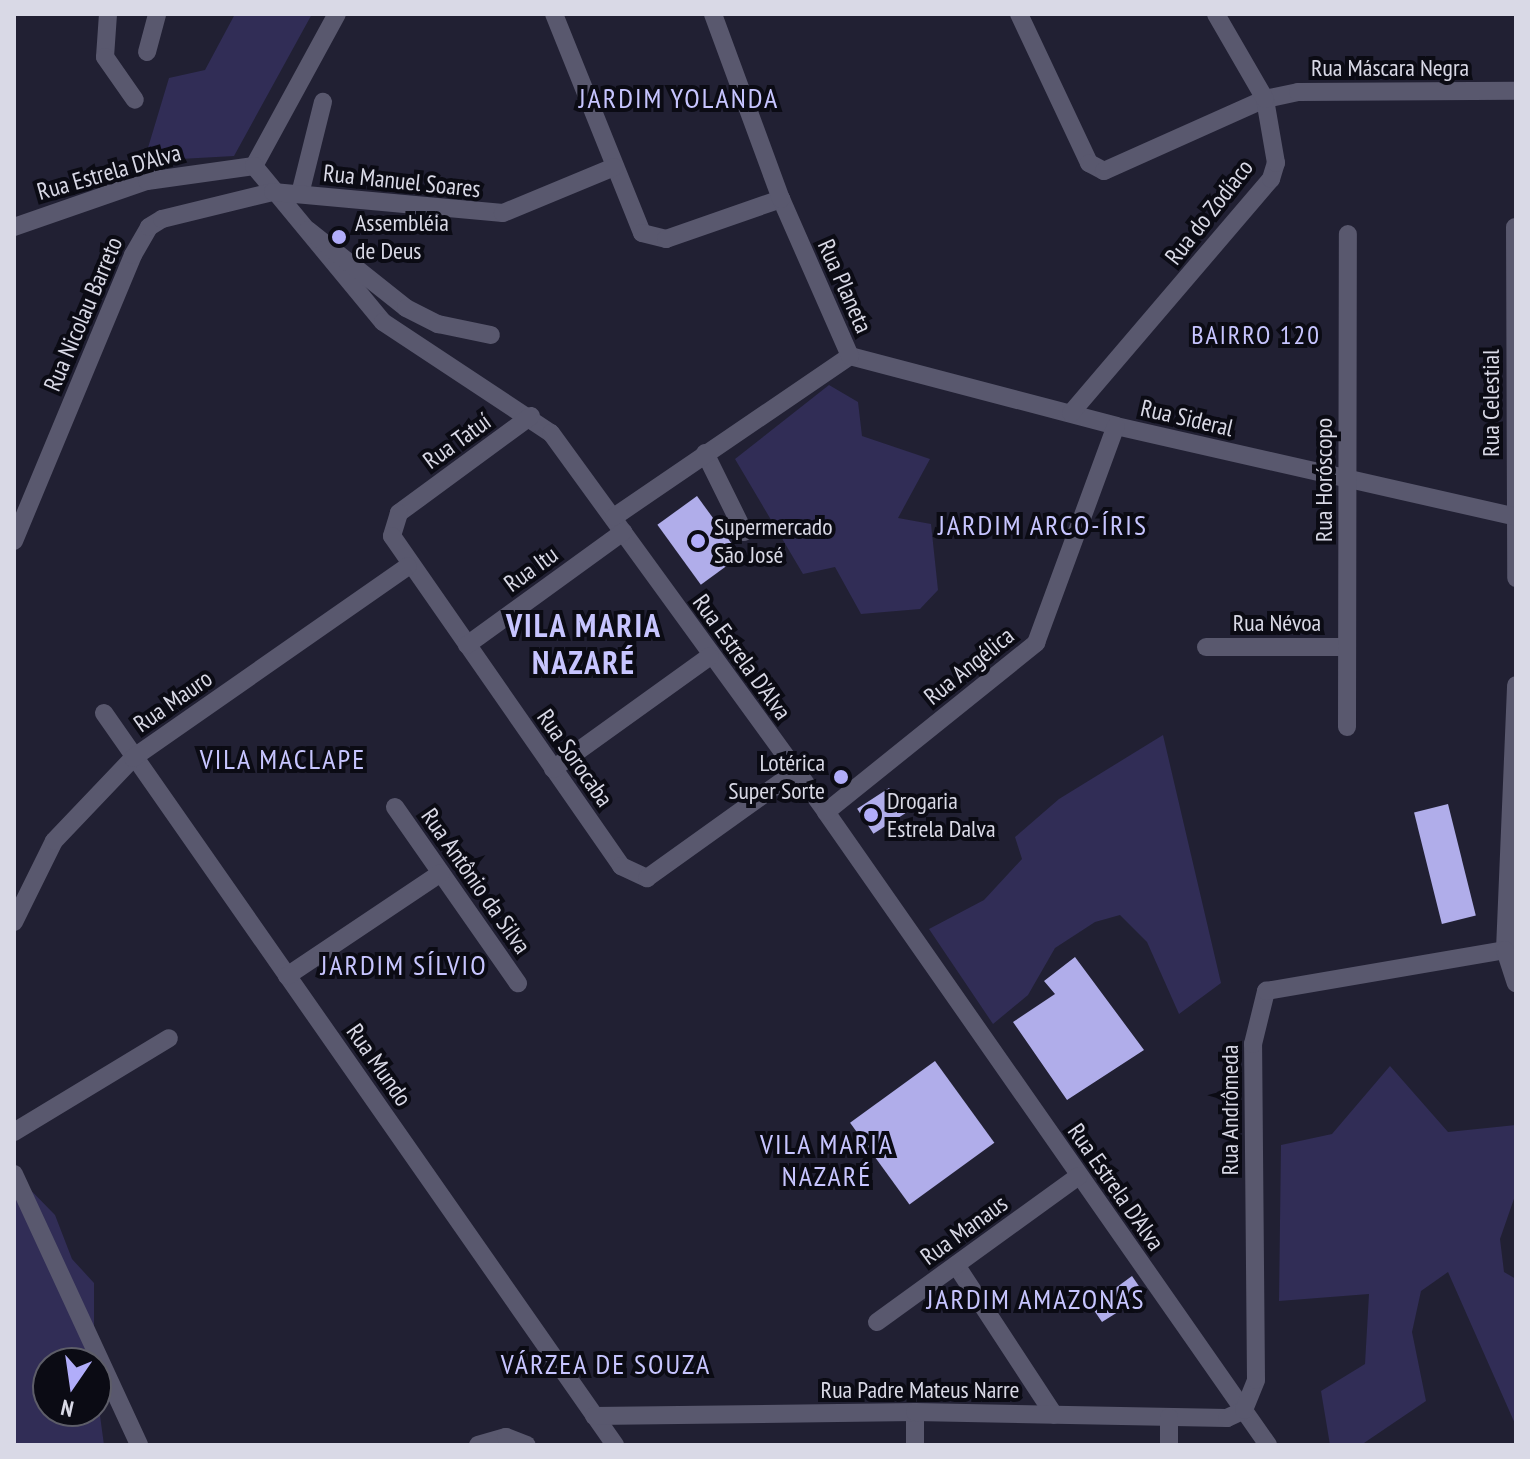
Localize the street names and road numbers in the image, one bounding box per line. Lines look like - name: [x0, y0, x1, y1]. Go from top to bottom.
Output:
- street label: Rua Máscara Negra: [1311, 54, 1469, 82]
- street label: Rua Estrela D'Alva: [34, 138, 184, 206]
- street label: Rua do Zodíaco: [1159, 153, 1259, 271]
- street label: Rua Manuel Soares: [322, 158, 482, 204]
- street label: Rua Nicolau Barreto: [38, 233, 128, 395]
- street label: Rua Planeta: [812, 235, 878, 337]
- street label: Rua Celestial: [1477, 349, 1505, 457]
- street label: Rua Sideral: [1138, 393, 1236, 443]
- street label: Rua Tatuí: [417, 407, 497, 475]
- street label: Rua Horóscopo: [1310, 418, 1338, 542]
- street label: Rua Itu: [499, 540, 563, 598]
- street label: Rua Estrela D'Alva: [687, 589, 797, 725]
- street label: Rua Névoa: [1233, 609, 1321, 637]
- street label: Rua Angélica: [918, 621, 1020, 711]
- street label: Rua Mauro: [128, 664, 218, 738]
- street label: Rua Sorocaba: [531, 704, 619, 812]
- street label: Rua Antônio da Silva: [415, 802, 537, 960]
- street label: Rua Mundo: [340, 1018, 418, 1112]
- street label: Rua Andrômeda: [1216, 1044, 1244, 1176]
- street label: Rua Estrela D'Alva: [1062, 1118, 1170, 1256]
- street label: Rua Manaus: [915, 1189, 1013, 1271]
- street label: Rua Padre Mateus Narre: [821, 1376, 1019, 1404]

